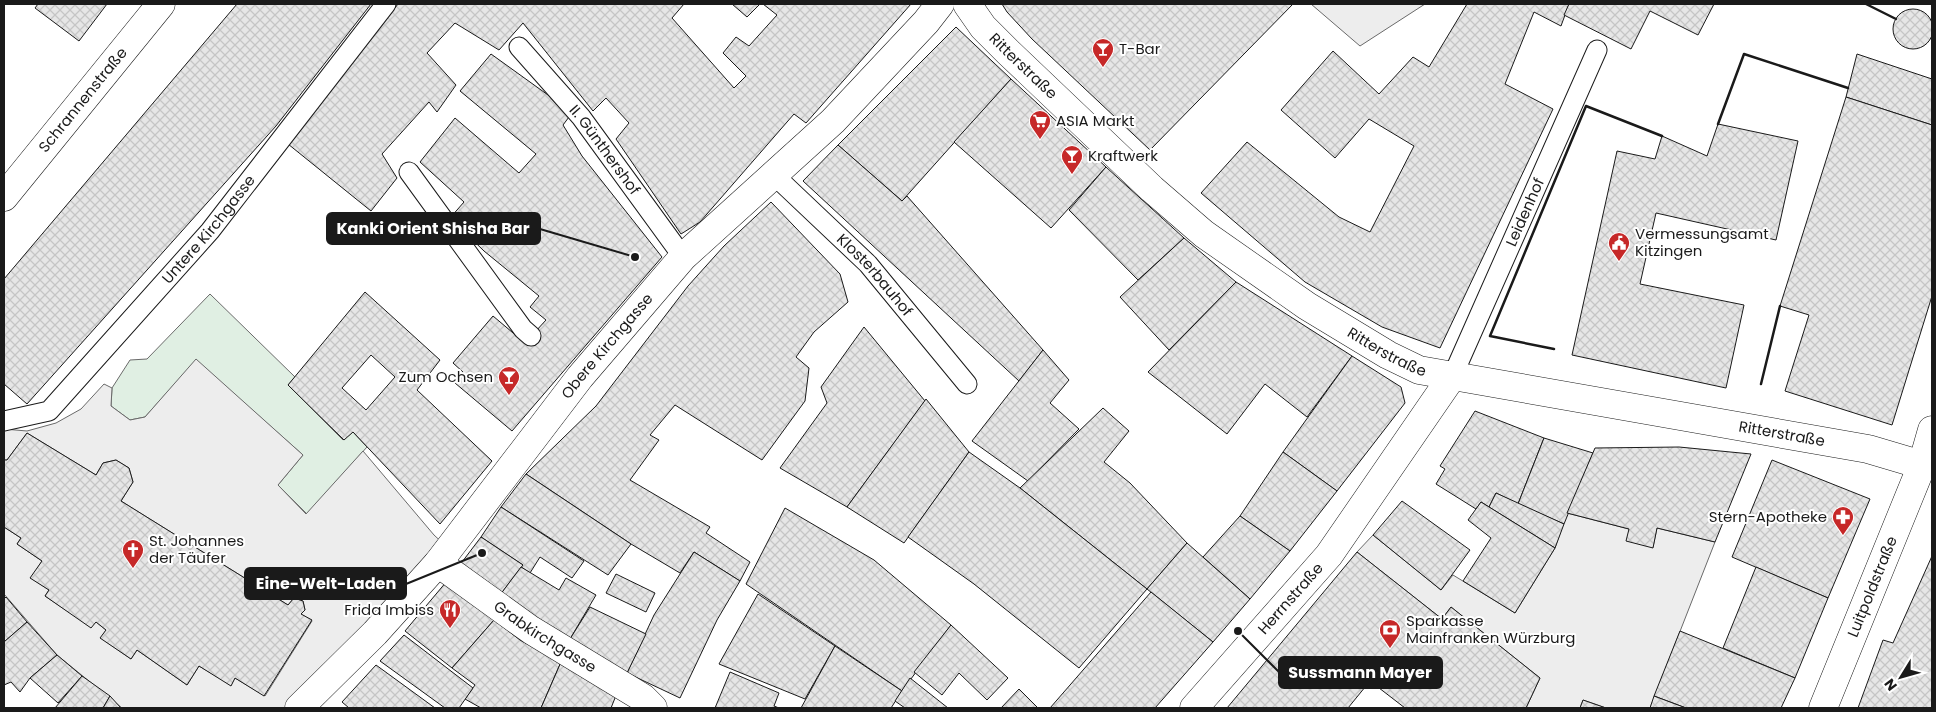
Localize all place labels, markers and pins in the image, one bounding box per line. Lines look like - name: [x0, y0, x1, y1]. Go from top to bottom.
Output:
- bar icon: T-Bar: [1091, 37, 1115, 68]
- place label: T-Bar: [1119, 38, 1161, 59]
- supermarket icon: ASIA Markt: [1028, 109, 1052, 140]
- place label: ASIA Markt: [1056, 110, 1135, 131]
- bar icon: Kraftwerk: [1060, 144, 1084, 175]
- place label: Kraftwerk: [1088, 145, 1158, 166]
- callout: Kanki Orient Shisha Bar: [327, 213, 540, 244]
- place label: Vermessungsamt Kitzingen: [1635, 223, 1769, 261]
- public building icon: Vermessungsamt Kitzingen: [1607, 231, 1631, 262]
- bar icon: Zum Ochsen: [497, 365, 521, 396]
- place label: Zum Ochsen: [399, 366, 493, 387]
- pharmacy icon: Stern-Apotheke: [1831, 505, 1855, 536]
- place label: Stern-Apotheke: [1709, 506, 1827, 527]
- place label: St. Johannes der Täufer: [149, 530, 244, 568]
- church icon: St. Johannes der Täufer: [121, 538, 145, 569]
- callout: Eine-Welt-Laden: [245, 568, 406, 599]
- restaurant icon: Frida Imbiss: [438, 598, 462, 629]
- place label: Frida Imbiss: [344, 599, 434, 620]
- place label: Sparkasse Mainfranken Würzburg: [1406, 610, 1575, 648]
- bank icon: Sparkasse Mainfranken Würzburg: [1378, 618, 1402, 649]
- callout: Sussmann Mayer: [1279, 657, 1442, 688]

